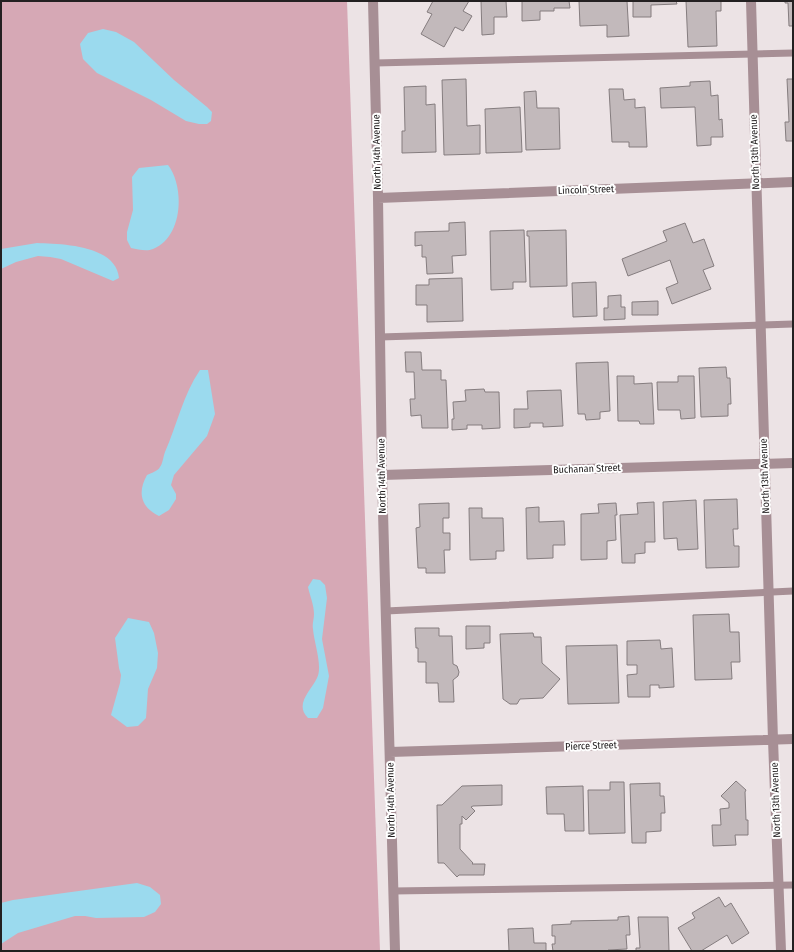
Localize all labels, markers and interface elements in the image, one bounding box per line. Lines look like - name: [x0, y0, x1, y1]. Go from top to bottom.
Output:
- street label: North 14th Avenue: [370, 114, 384, 190]
- street label: North 13th Avenue: [748, 114, 762, 190]
- street label: Lincoln Street: [558, 183, 615, 197]
- street label: North 14th Avenue: [375, 438, 389, 514]
- street label: North 13th Avenue: [758, 438, 772, 514]
- street label: Buchanan Street: [553, 462, 622, 476]
- street label: Pierce Street: [565, 739, 618, 753]
- street label: North 14th Avenue: [384, 762, 398, 838]
- street label: North 13th Avenue: [769, 762, 783, 838]

